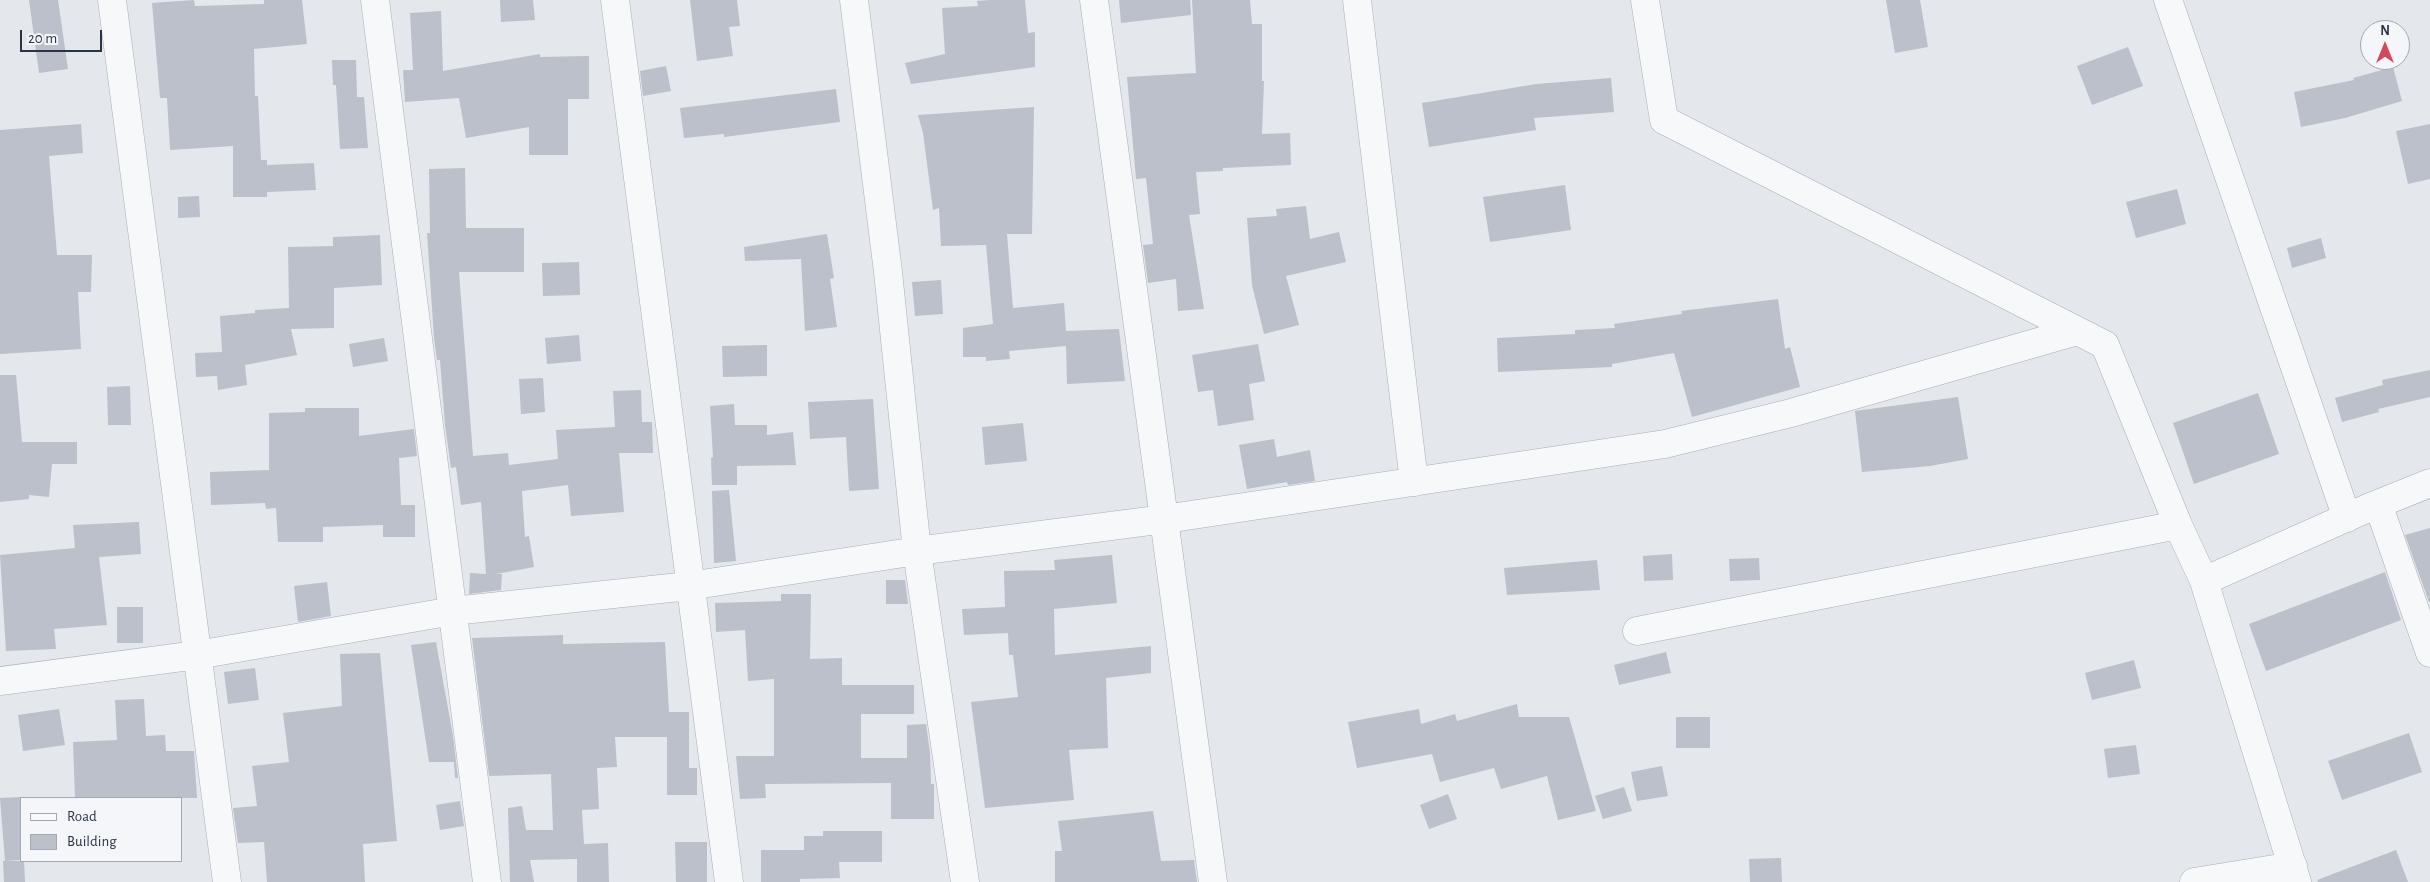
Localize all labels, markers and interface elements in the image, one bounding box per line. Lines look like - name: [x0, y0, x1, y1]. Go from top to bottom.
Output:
- scale bar: [22, 20, 105, 52]
- north arrow: [2360, 20, 2410, 70]
- text: N: [2380, 24, 2390, 38]
- text: 20 m: [28, 31, 57, 46]
- legend: [20, 797, 182, 862]
- text: Road: [67, 809, 97, 824]
- text: Building: [67, 834, 117, 849]

